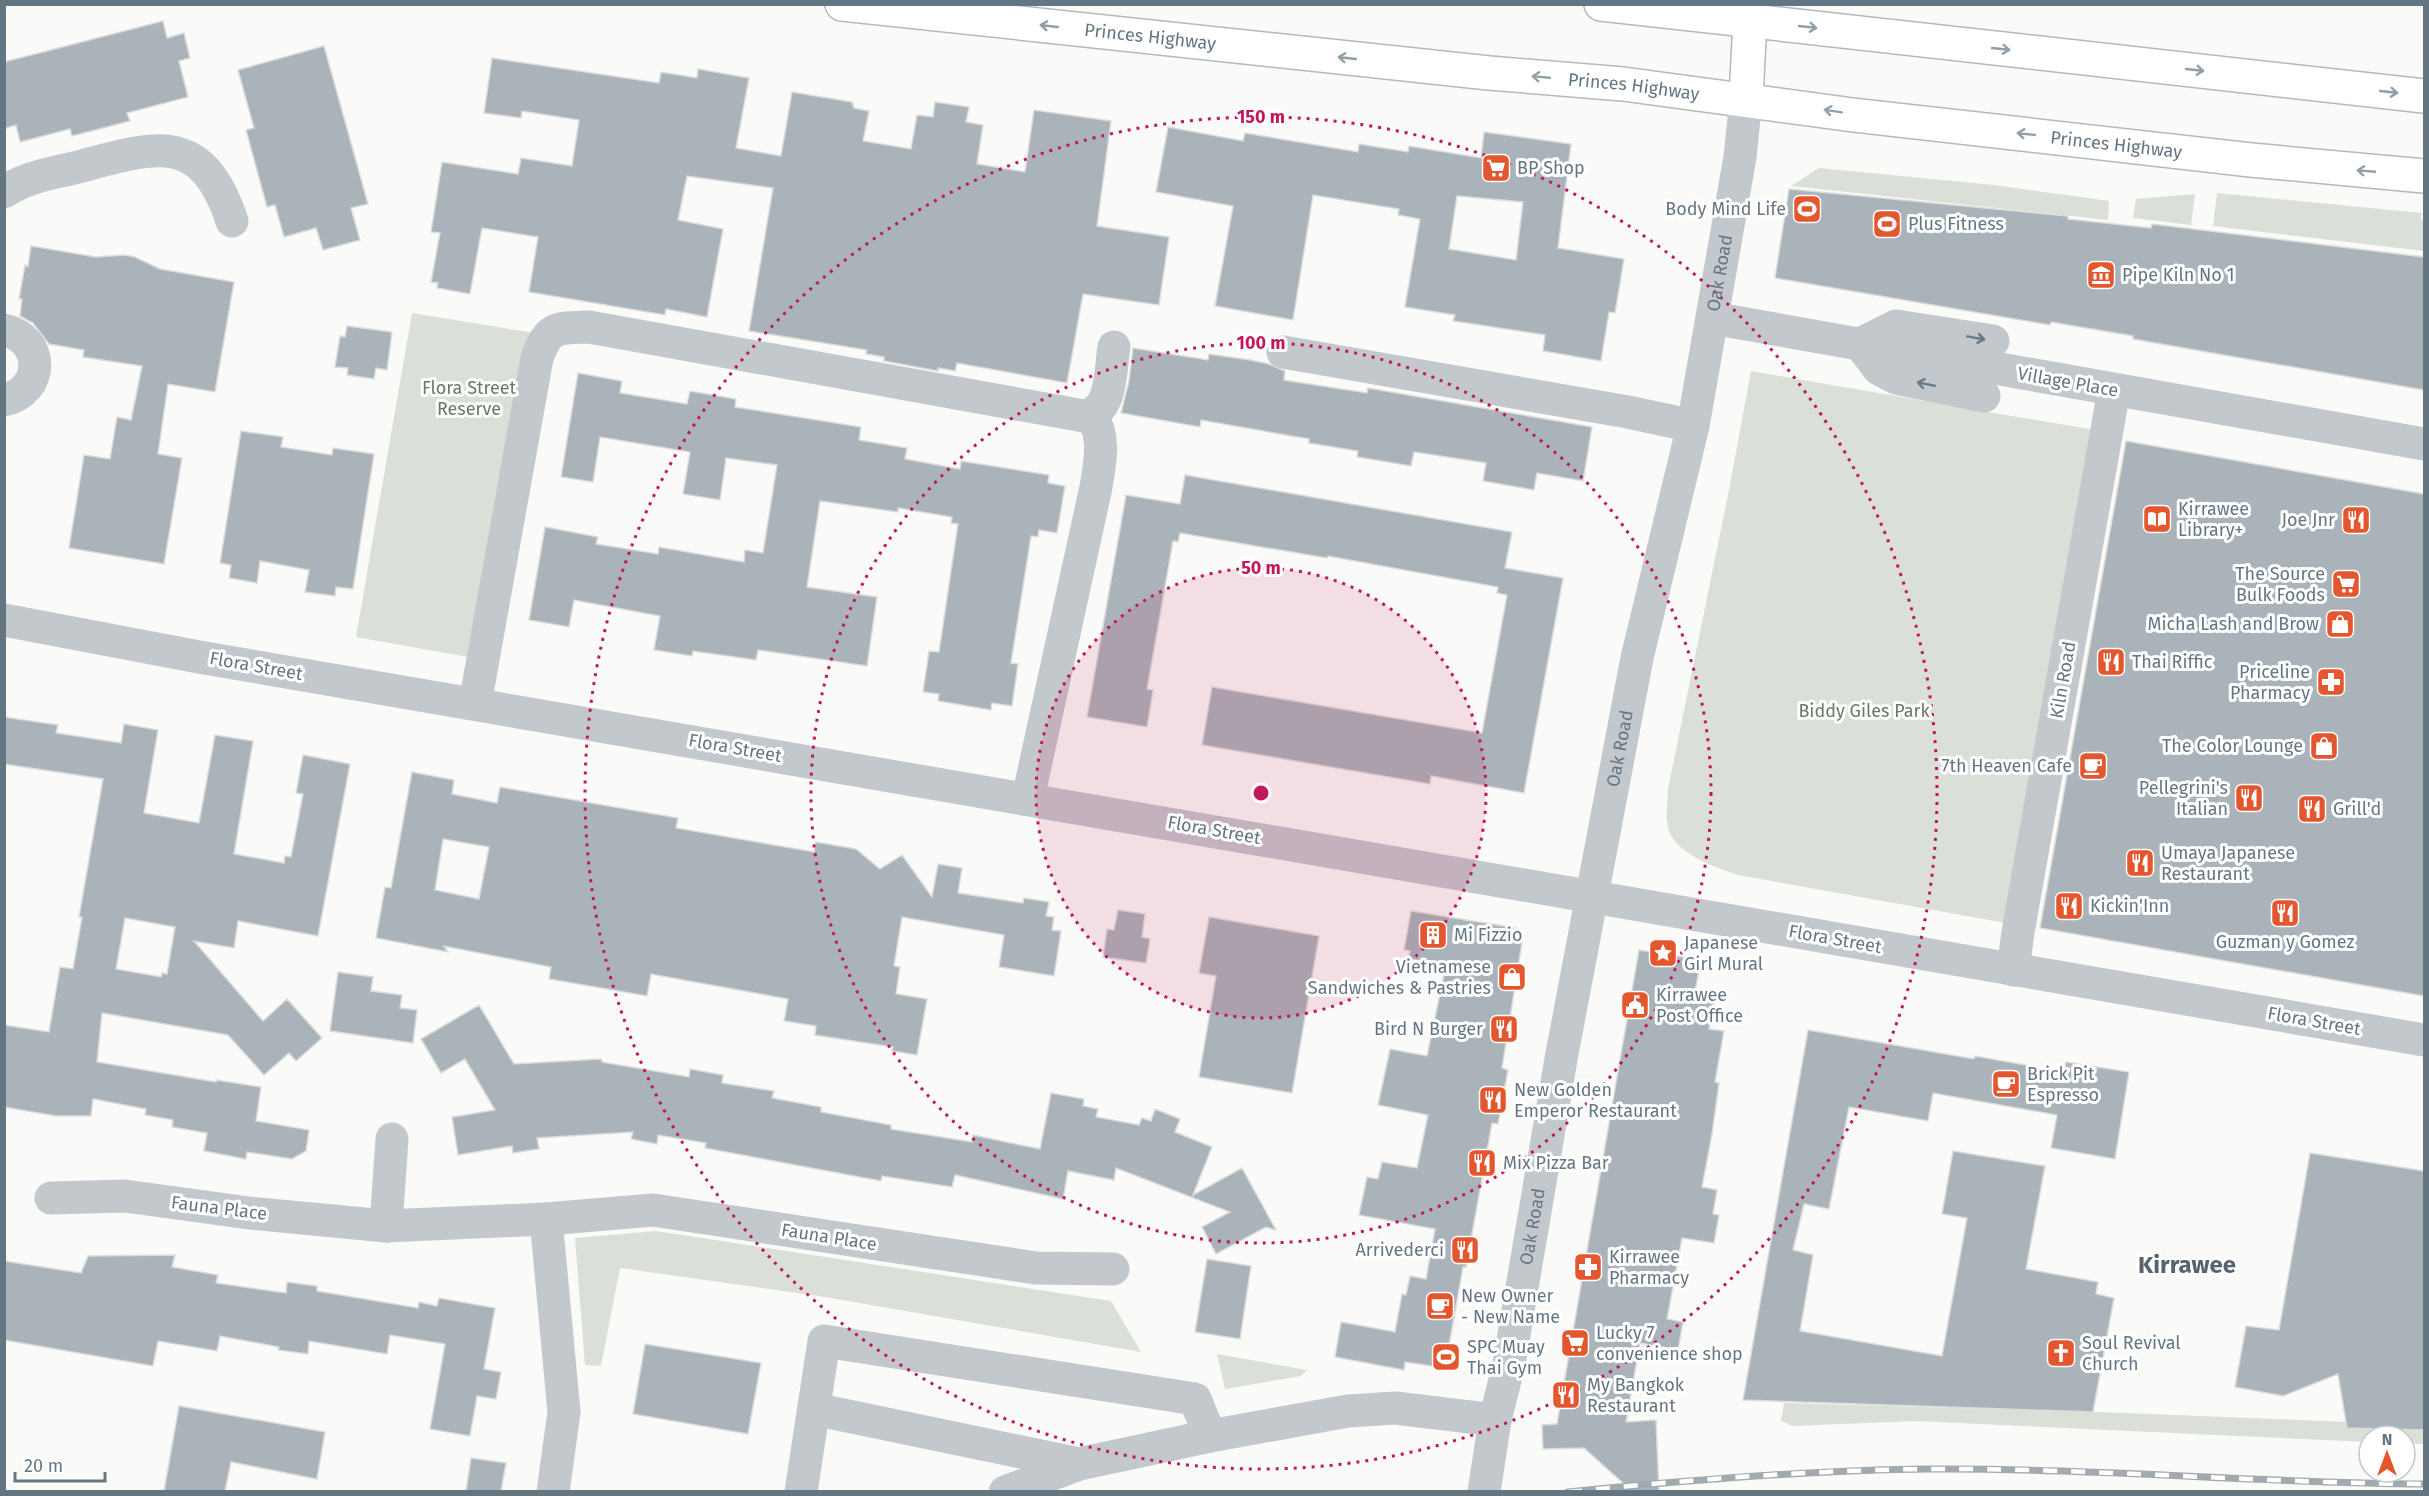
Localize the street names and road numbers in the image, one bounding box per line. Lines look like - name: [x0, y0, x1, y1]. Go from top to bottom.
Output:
- street label: Princes Highway: [1083, 19, 1217, 55]
- street label: Princes Highway: [1567, 69, 1701, 105]
- street label: Princes Highway: [2049, 126, 2183, 163]
- street label: Oak Road: [1702, 233, 1737, 313]
- street label: Village Place: [2016, 362, 2120, 402]
- street label: Kiln Road: [2045, 640, 2081, 720]
- street label: Flora Street: [208, 647, 305, 685]
- street label: Oak Road: [1602, 708, 1638, 789]
- street label: Flora Street: [687, 729, 784, 767]
- street label: Flora Street: [1166, 811, 1263, 849]
- street label: Flora Street: [1787, 920, 1884, 958]
- street label: Flora Street: [2266, 1002, 2363, 1040]
- street label: Oak Road: [1515, 1186, 1550, 1267]
- street label: Fauna Place: [170, 1191, 268, 1225]
- street label: Fauna Place: [780, 1219, 878, 1255]

